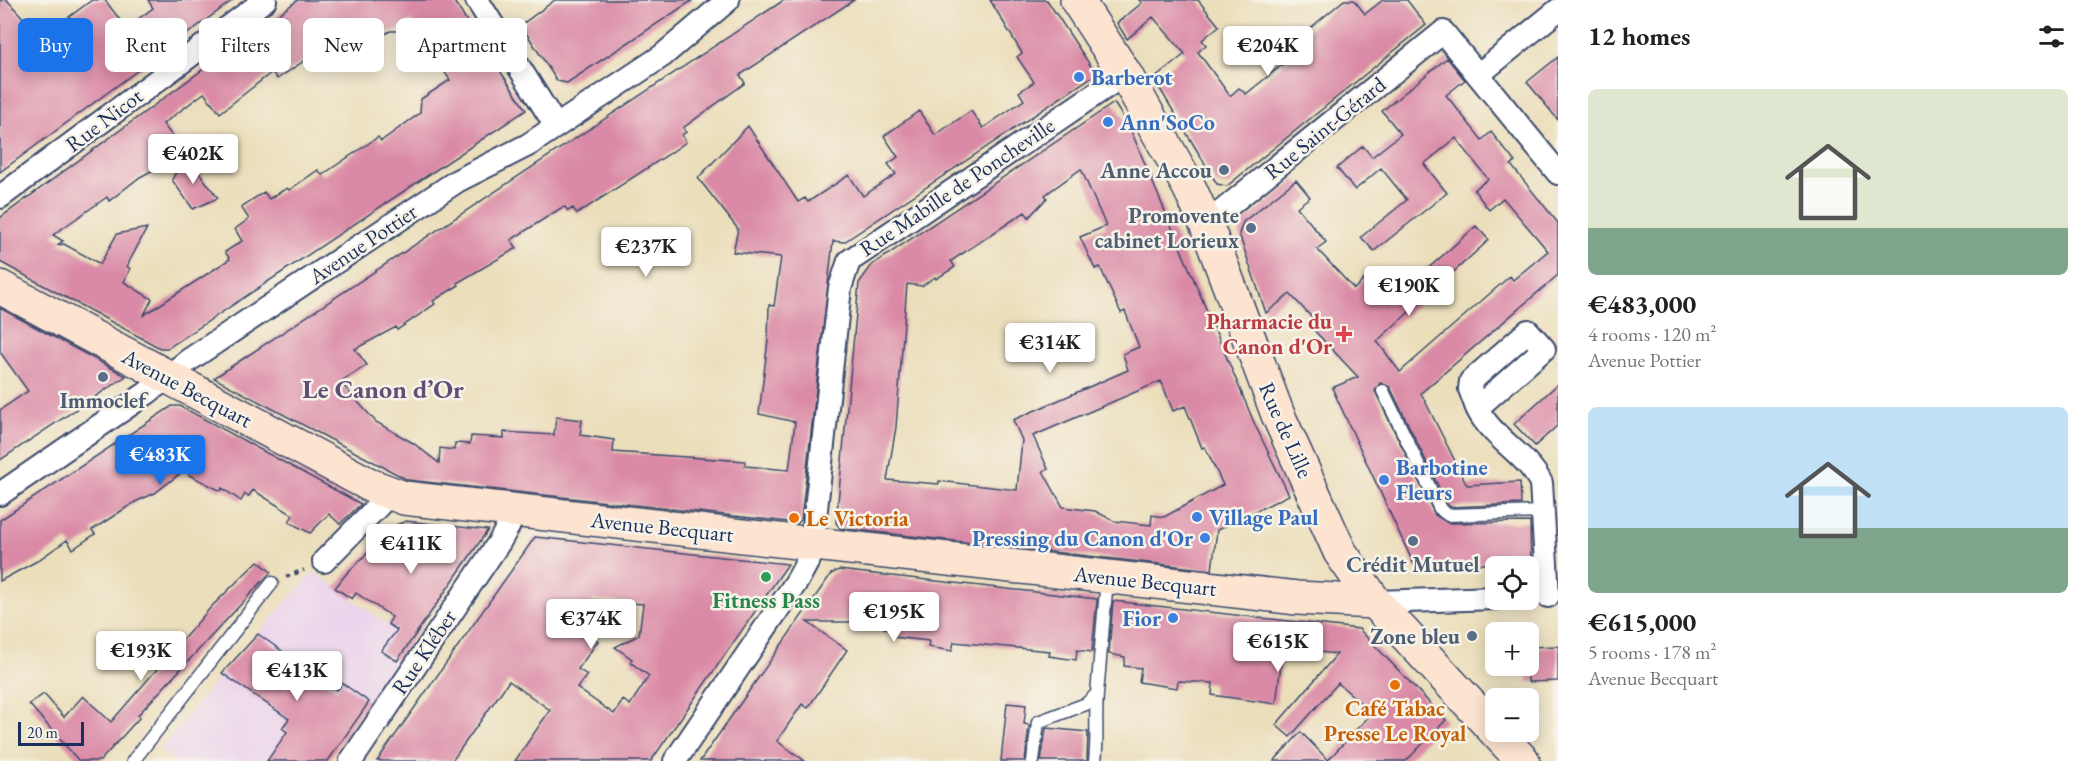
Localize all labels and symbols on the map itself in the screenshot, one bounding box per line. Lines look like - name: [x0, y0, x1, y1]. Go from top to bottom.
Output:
- pin: €204K: [1226, 26, 1310, 77]
- place label: Barberot: [1091, 63, 1173, 92]
- street label: Rue Saint-Gérard: [1258, 69, 1392, 186]
- marker: Barberot: [1072, 70, 1086, 84]
- street label: Rue Nicot: [60, 81, 148, 158]
- place label: Ann'SoCo: [1119, 108, 1215, 137]
- street label: Rue Mabille de Poncheville: [854, 111, 1061, 263]
- marker: Ann'SoCo: [1101, 115, 1115, 129]
- pin: €402K: [151, 134, 235, 185]
- place label: Anne Accou: [1099, 156, 1212, 185]
- marker: Anne Accou: [1217, 163, 1231, 177]
- street label: Avenue Pottier: [302, 197, 423, 291]
- place label: Promovente cabinet Lorieux: [1095, 201, 1239, 255]
- marker: Promovente cabinet Lorieux: [1244, 221, 1258, 235]
- pin: €237K: [604, 227, 688, 278]
- pin: €190K: [1367, 266, 1451, 317]
- place label: Pharmacie du Canon d'Or: [1206, 307, 1333, 361]
- pin: €314K: [1008, 323, 1092, 374]
- marker: Pharmacie du Canon d'Or: [1337, 327, 1351, 341]
- street label: Avenue Becquart: [116, 341, 257, 435]
- marker: Immoclef: [96, 370, 110, 384]
- district label: Le Canon d’Or: [302, 372, 464, 406]
- street label: Rue de Lille: [1252, 378, 1320, 483]
- place label: Immoclef: [60, 386, 149, 415]
- pin: €483K: [118, 435, 202, 486]
- place label: Barbotine Fleurs: [1396, 453, 1488, 507]
- marker: Barbotine Fleurs: [1377, 473, 1391, 487]
- place label: Village Paul: [1209, 503, 1319, 532]
- place label: Le Victoria: [806, 504, 909, 533]
- street label: Avenue Becquart: [588, 505, 735, 549]
- marker: Village Paul: [1190, 510, 1204, 524]
- marker: Le Victoria: [787, 511, 801, 525]
- pin: €411K: [369, 524, 453, 575]
- place label: Pressing du Canon d'Or: [972, 524, 1194, 553]
- marker: Pressing du Canon d'Or: [1198, 531, 1212, 545]
- marker: Crédit Mutuel: [1406, 534, 1420, 548]
- place label: Crédit Mutuel: [1346, 550, 1480, 579]
- street label: Avenue Becquart: [1071, 559, 1218, 603]
- marker: Fitness Pass: [759, 570, 773, 584]
- place label: Fitness Pass: [712, 586, 820, 615]
- pin: €195K: [852, 592, 936, 643]
- pin: €374K: [549, 599, 633, 650]
- street label: Rue Kléber: [385, 603, 463, 700]
- place label: Fior: [1122, 604, 1162, 633]
- marker: Fior: [1166, 611, 1180, 625]
- pin: €615K: [1236, 622, 1320, 673]
- place label: Zone bleu: [1370, 622, 1460, 651]
- marker: Zone bleu: [1465, 629, 1479, 643]
- pin: €193K: [99, 631, 183, 682]
- pin: €413K: [255, 651, 339, 702]
- marker: Café Tabac Presse Le Royal: [1388, 678, 1402, 692]
- place label: Café Tabac Presse Le Royal: [1324, 694, 1466, 748]
- scale bar: [18, 719, 84, 746]

